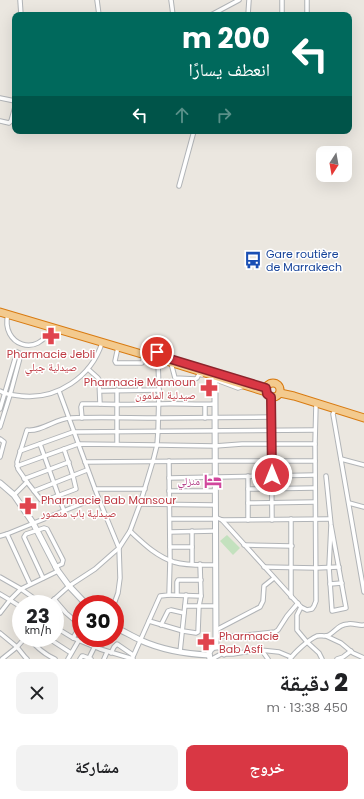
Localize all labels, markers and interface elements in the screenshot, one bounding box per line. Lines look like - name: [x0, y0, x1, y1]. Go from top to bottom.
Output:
- text: 200 m: [182, 19, 270, 58]
- icon: left: [284, 28, 336, 80]
- text: انعطف يسارًا: [189, 57, 270, 82]
- icon: left: [129, 104, 151, 126]
- icon: ahead: [171, 104, 193, 126]
- icon: right: [213, 104, 235, 126]
- north arrow: [316, 146, 352, 182]
- map controls: [316, 146, 352, 182]
- place label: Gare routière de Marrakech: [266, 246, 342, 275]
- bus stop icon: Gare routière de Marrakech: [243, 250, 263, 270]
- pharmacy icon: Pharmacie Jebli صيدلية جبلي: [41, 326, 61, 346]
- pin: [140, 335, 174, 369]
- icon: arrive: [146, 341, 168, 363]
- place label: Pharmacie Jebli صيدلية جبلي: [7, 346, 95, 376]
- place label: Pharmacie Mamoun صيدلية المامون: [84, 374, 196, 403]
- pharmacy icon: Pharmacie Mamoun صيدلية المامون: [199, 378, 219, 398]
- position arrow: [251, 454, 293, 496]
- hotel icon: منزلي: [203, 471, 223, 491]
- place label: منزلي: [177, 473, 200, 490]
- place label: Pharmacie Bab Mansour صيدلية باب منصور: [40, 492, 176, 521]
- pharmacy icon: Pharmacie Bab Mansour صيدلية باب منصور: [18, 496, 38, 516]
- speed limit sign: 30: [72, 595, 124, 647]
- text: 23: [26, 602, 50, 630]
- text: km/h: [25, 623, 51, 638]
- place label: Pharmacie Bab Asfi: [219, 628, 279, 657]
- pharmacy icon: Pharmacie Bab Asfi: [196, 632, 216, 652]
- text: 2 دقيقة: [279, 666, 348, 699]
- button: close: [16, 672, 58, 714]
- text: 450 m · 13:38: [266, 698, 348, 717]
- button: مشاركة: [16, 745, 178, 791]
- button: خروج: [186, 745, 348, 791]

